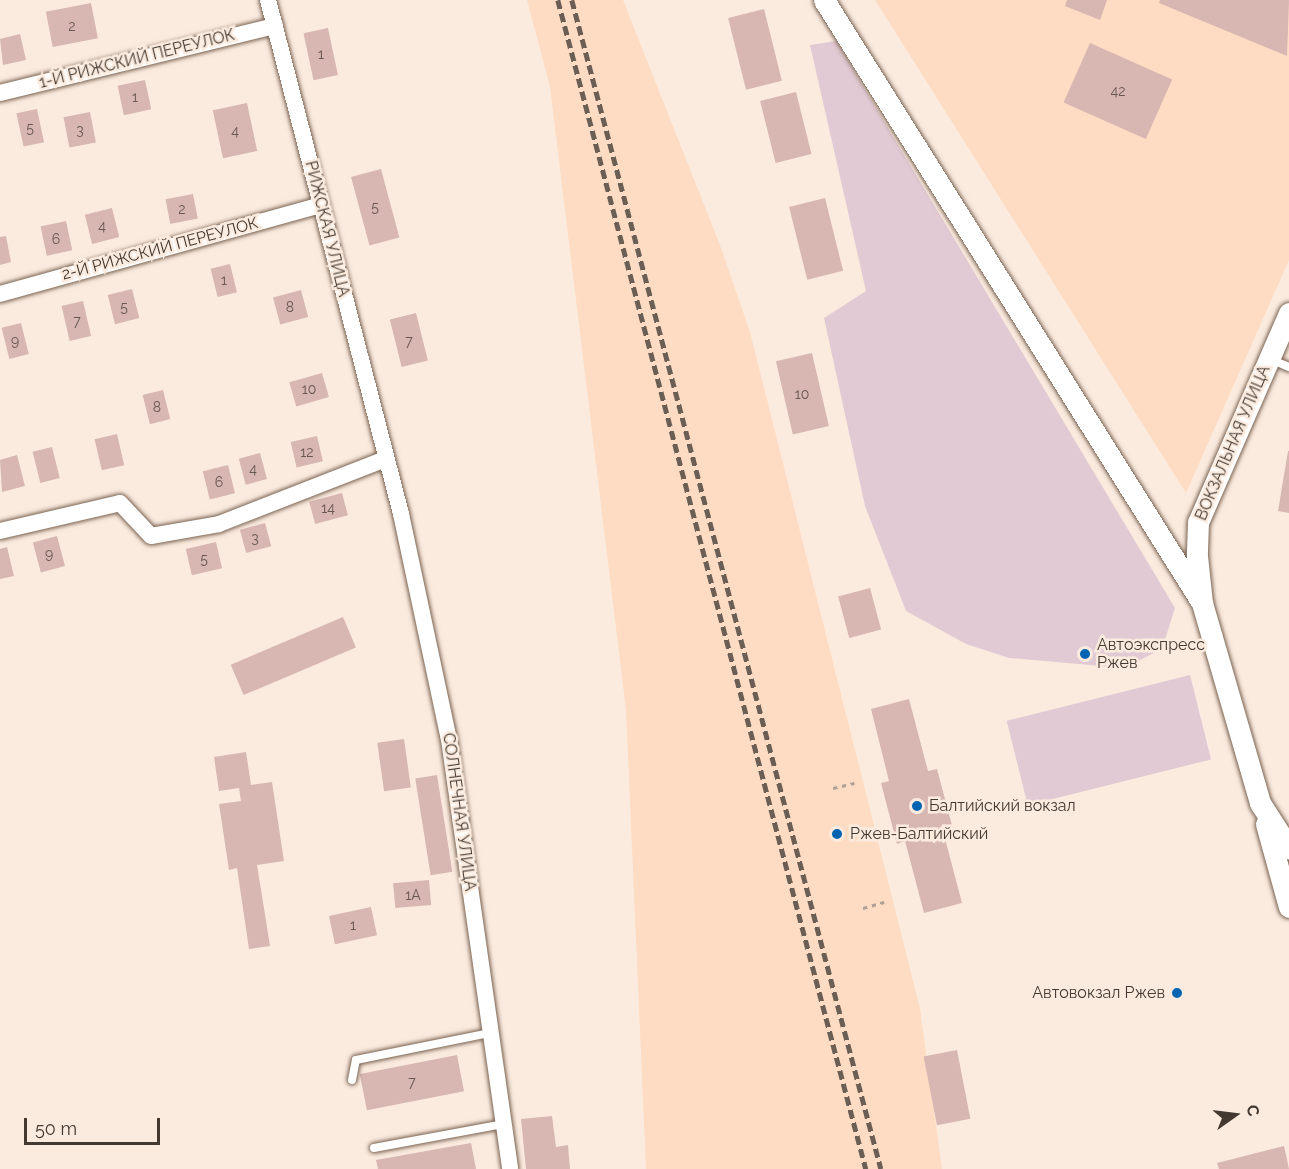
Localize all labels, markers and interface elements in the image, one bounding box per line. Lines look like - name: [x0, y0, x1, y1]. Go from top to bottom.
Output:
- house number: 2: [68, 18, 76, 34]
- street label: 1-Й РИЖСКИЙ ПЕРЕУЛОК: [37, 25, 237, 93]
- house number: 1: [318, 46, 324, 62]
- house number: 42: [1111, 83, 1125, 99]
- house number: 1: [132, 89, 138, 105]
- house number: 5: [26, 120, 34, 136]
- house number: 3: [76, 122, 84, 138]
- house number: 4: [231, 123, 239, 139]
- street label: РИЖСКАЯ УЛИЦА: [301, 159, 353, 299]
- house number: 5: [371, 199, 379, 215]
- house number: 2: [178, 201, 186, 217]
- street label: 2-Й РИЖСКИЙ ПЕРЕУЛОК: [60, 214, 260, 284]
- house number: 4: [98, 218, 106, 234]
- house number: 6: [52, 231, 60, 247]
- house number: 1: [221, 272, 227, 288]
- house number: 5: [120, 299, 128, 315]
- house number: 8: [286, 299, 294, 315]
- house number: 7: [73, 313, 81, 329]
- house number: 9: [11, 333, 19, 349]
- house number: 7: [405, 333, 413, 349]
- street label: ВОКЗАЛЬНАЯ УЛИЦА: [1192, 363, 1274, 523]
- house number: 10: [302, 381, 316, 397]
- house number: 10: [795, 386, 809, 402]
- house number: 8: [153, 399, 161, 415]
- house number: 12: [300, 444, 314, 460]
- house number: 4: [249, 461, 257, 477]
- house number: 6: [215, 474, 223, 490]
- house number: 14: [321, 500, 335, 516]
- house number: 3: [251, 530, 259, 546]
- house number: 9: [45, 546, 53, 562]
- house number: 5: [200, 551, 208, 567]
- place label: Автоэкспресс Ржев: [1097, 635, 1205, 673]
- marker: Автоэкспресс Ржев: [1078, 647, 1092, 661]
- street label: СОЛНЕЧНАЯ УЛИЦА: [438, 732, 480, 892]
- place label: Балтийский вокзал: [929, 796, 1076, 816]
- marker: Балтийский вокзал: [910, 799, 924, 813]
- place label: Ржев-Балтийский: [850, 824, 988, 844]
- marker: Ржев-Балтийский: [828, 825, 846, 843]
- house number: 1А: [405, 887, 421, 903]
- house number: 1: [350, 917, 356, 933]
- place label: Автовокзал Ржев: [1032, 983, 1165, 1003]
- marker: Автовокзал Ржев: [1170, 986, 1184, 1000]
- house number: 7: [408, 1074, 416, 1090]
- north arrow: [1205, 1085, 1265, 1145]
- text: С: [1242, 1103, 1263, 1118]
- scale bar: [27, 1106, 164, 1144]
- text: 50 m: [35, 1118, 77, 1139]

